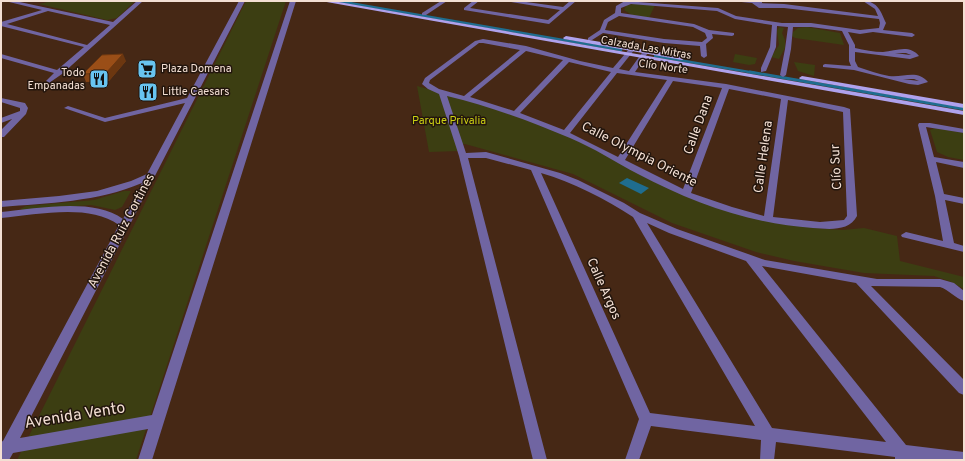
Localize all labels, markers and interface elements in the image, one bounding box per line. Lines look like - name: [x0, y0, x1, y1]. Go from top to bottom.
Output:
- street label: Calzada Las Mitras: [600, 33, 692, 63]
- street label: Clío Norte: [637, 57, 689, 77]
- supermarket icon: Plaza Domena: [136, 58, 158, 80]
- place label: Plaza Domena: [161, 62, 232, 76]
- place label: Todo Empanadas: [27, 66, 85, 93]
- restaurant icon: Todo Empanadas: [88, 68, 110, 90]
- restaurant icon: Little Caesars: [137, 81, 159, 103]
- place label: Little Caesars: [162, 85, 229, 99]
- street label: Calle Dana: [681, 93, 717, 157]
- park label: Parque Privalia: [412, 114, 486, 128]
- street label: Calle Olympia Oriente: [579, 119, 699, 191]
- street label: Calle Helena: [751, 120, 777, 194]
- street label: Clío Sur: [828, 144, 846, 190]
- street label: Avenida Ruiz Cortines: [85, 171, 159, 291]
- street label: Calle Argos: [582, 256, 624, 322]
- street label: Avenida Vento: [23, 398, 127, 434]

